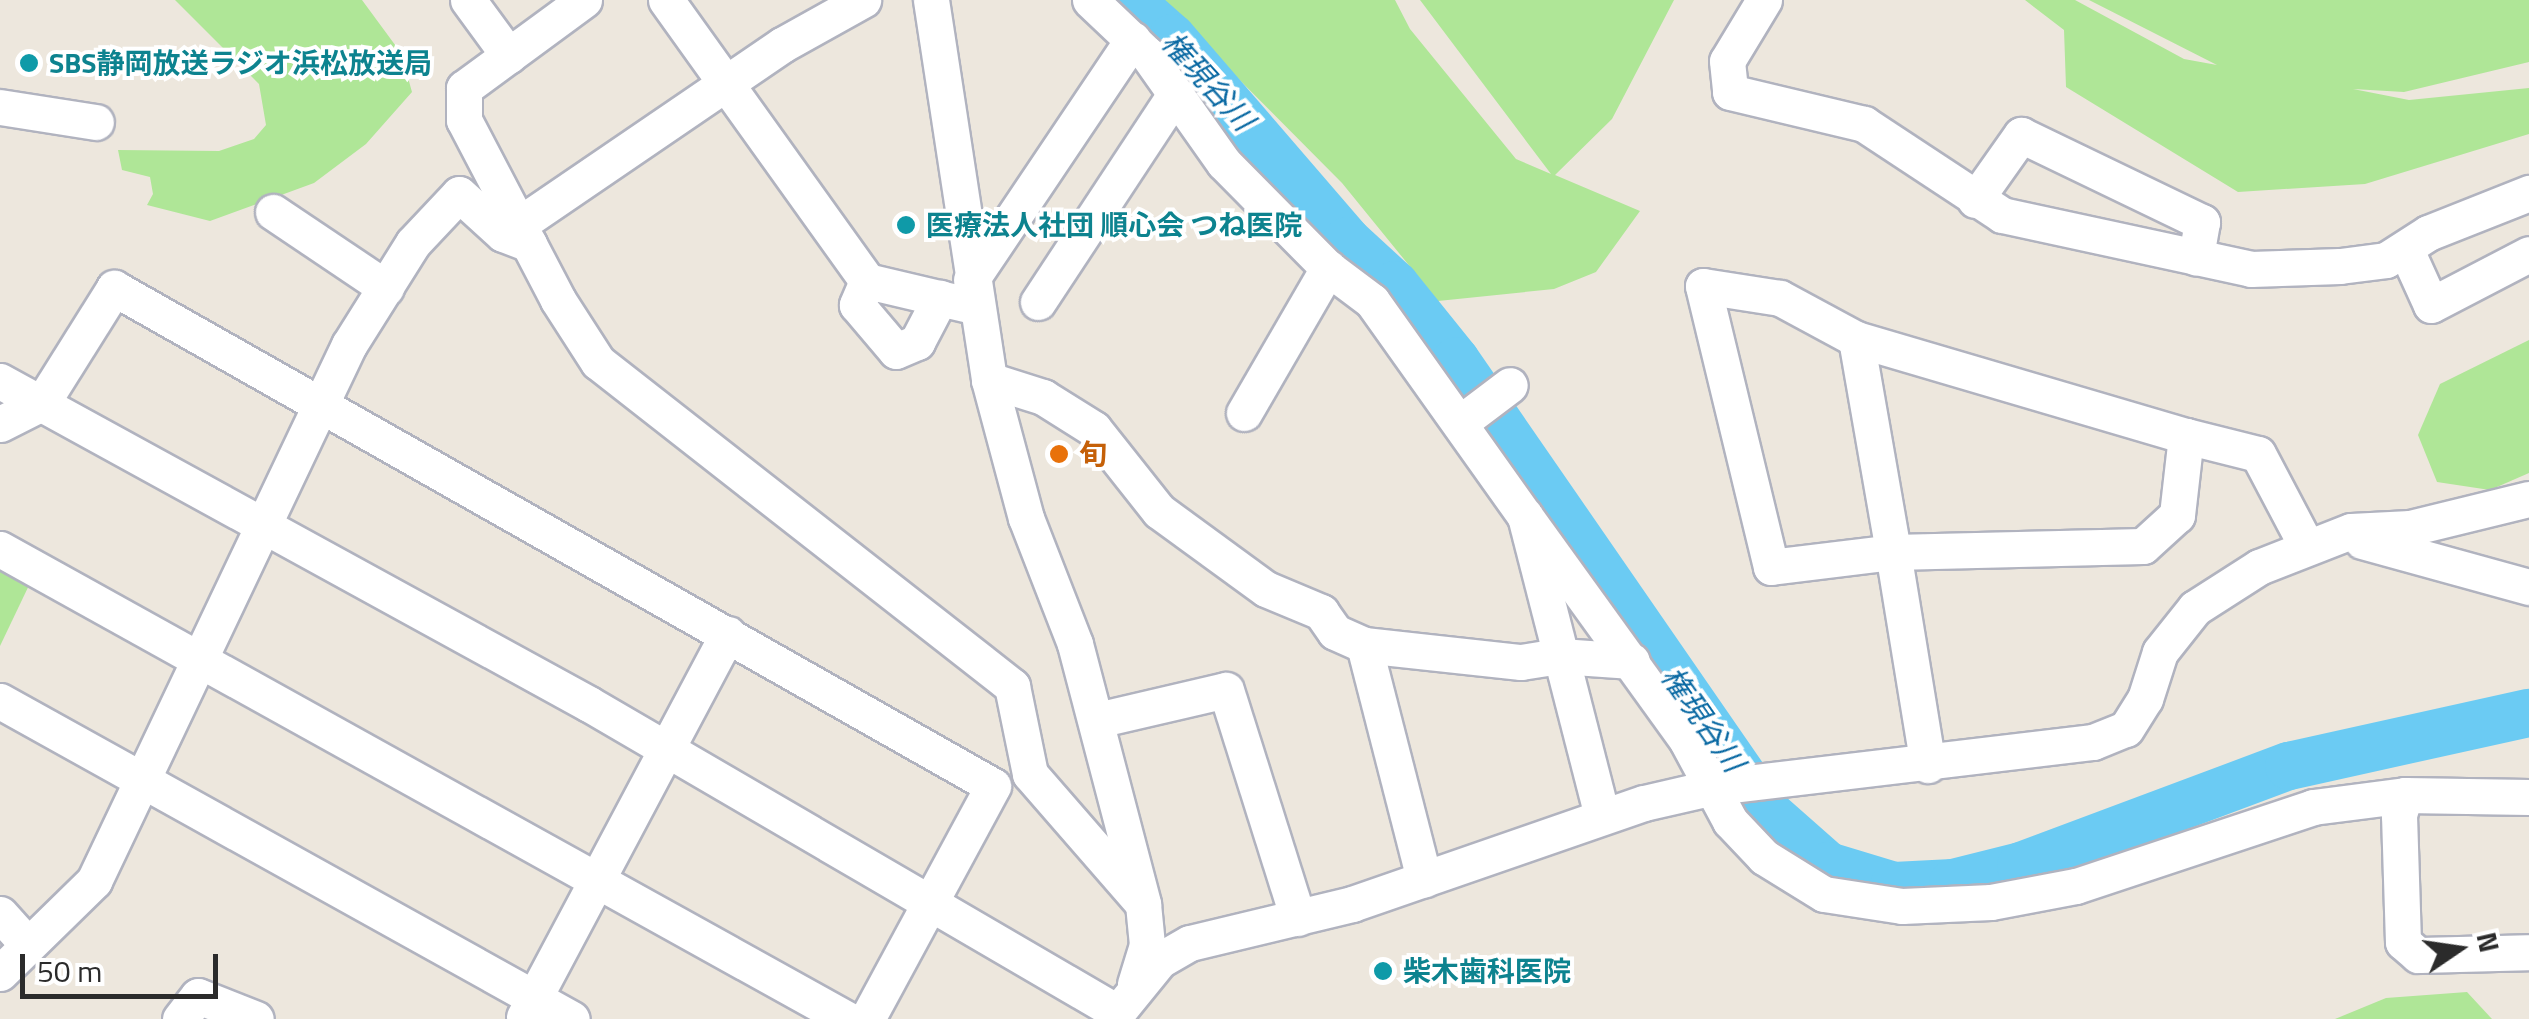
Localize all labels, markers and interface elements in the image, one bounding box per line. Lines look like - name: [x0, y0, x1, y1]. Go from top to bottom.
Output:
- water label: 権現谷川: [1154, 24, 1262, 138]
- place label: SBS静岡放送ラジオ浜松放送局: [49, 46, 433, 80]
- marker: SBS静岡放送ラジオ浜松放送局: [18, 52, 40, 74]
- place label: 医療法人社団 順心会 つね医院: [926, 208, 1302, 242]
- marker: 医療法人社団 順心会 つね医院: [895, 214, 917, 236]
- place label: 旬: [1079, 437, 1107, 471]
- marker: 旬: [1048, 443, 1070, 465]
- water label: 権現谷川: [1654, 660, 1752, 778]
- north arrow: [2409, 899, 2509, 999]
- text: N: [2466, 928, 2512, 956]
- scale bar: [25, 934, 222, 996]
- text: 50 m: [37, 948, 102, 994]
- place label: 柴木歯科医院: [1403, 954, 1571, 988]
- marker: 柴木歯科医院: [1372, 960, 1394, 982]

